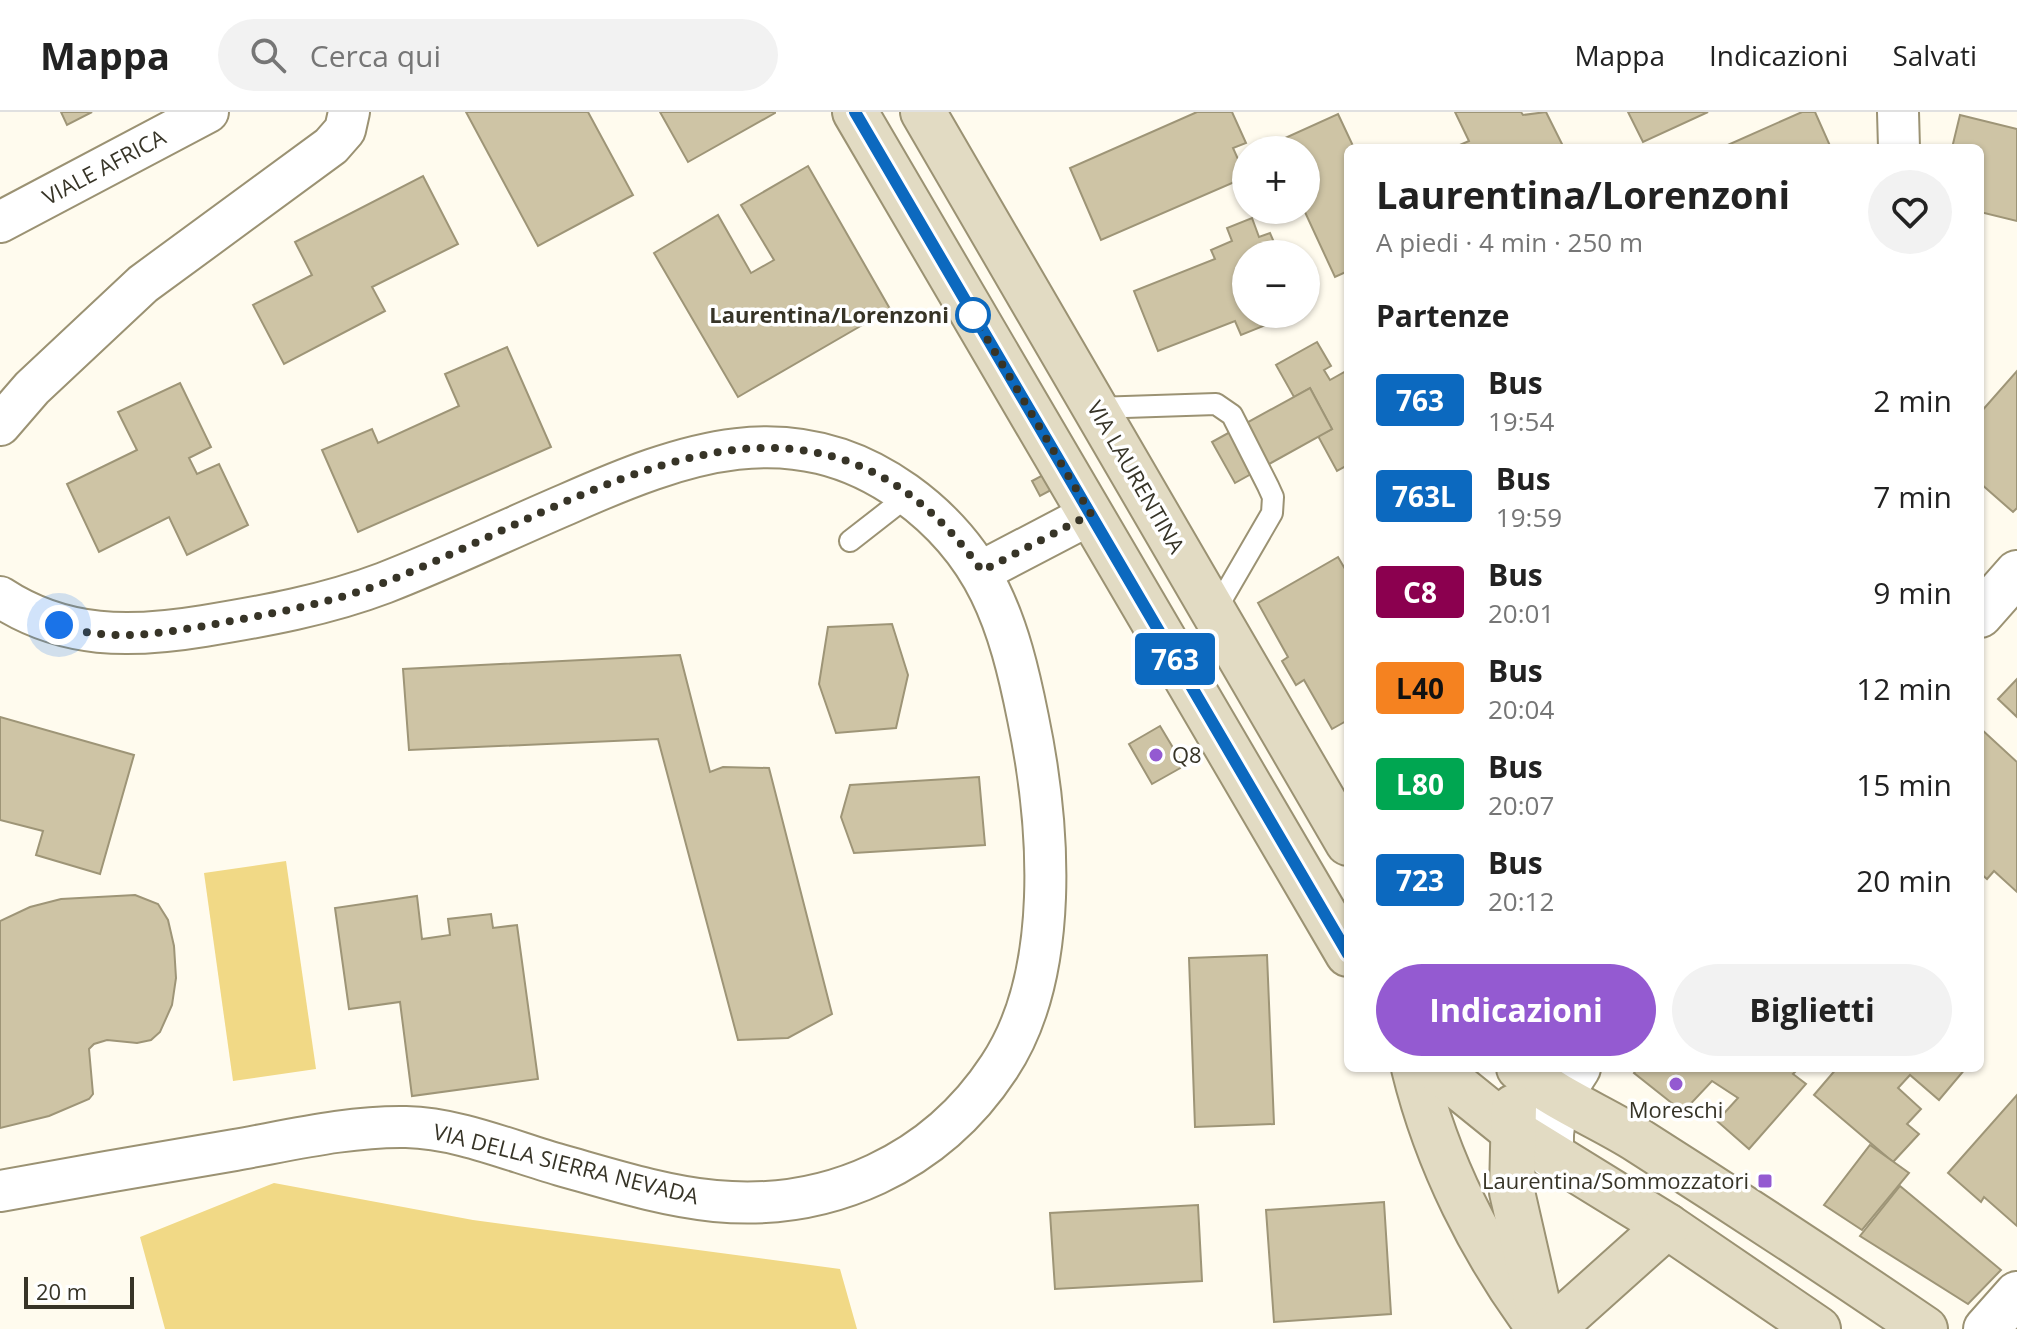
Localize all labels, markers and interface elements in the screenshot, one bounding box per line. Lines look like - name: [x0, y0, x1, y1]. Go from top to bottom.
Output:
- search box: [218, 19, 778, 91]
- text: Mappa: [40, 29, 170, 81]
- icon: search: [246, 33, 290, 77]
- text: Cerca qui: [310, 35, 441, 76]
- text: Mappa: [1574, 36, 1665, 74]
- text: Indicazioni: [1709, 36, 1848, 74]
- text: Salvati: [1892, 36, 1977, 74]
- street label: VIALE AFRICA: [37, 121, 170, 211]
- map controls: [1232, 136, 1320, 328]
- button: +: [1232, 136, 1320, 224]
- text: Laurentina/Lorenzoni: [1376, 168, 1790, 220]
- button: heart: [1868, 170, 1952, 254]
- text: A piedi · 4 min · 250 m: [1376, 224, 1643, 260]
- button: −: [1232, 240, 1320, 328]
- text: Partenze: [1376, 295, 1509, 336]
- marker: Laurentina/Lorenzoni: [956, 298, 990, 332]
- place label: Laurentina/Lorenzoni: [709, 299, 949, 329]
- text: Bus: [1488, 362, 1543, 403]
- text: 2 min: [1873, 380, 1952, 421]
- text: 763: [1396, 381, 1444, 419]
- street label: VIA LAURENTINA: [1081, 395, 1193, 558]
- text: 19:54: [1488, 403, 1554, 439]
- text: Bus: [1496, 458, 1551, 499]
- text: 7 min: [1873, 476, 1952, 517]
- text: 763L: [1392, 477, 1456, 515]
- text: 19:59: [1496, 499, 1562, 535]
- text: Bus: [1488, 554, 1543, 595]
- text: 9 min: [1873, 572, 1952, 613]
- text: C8: [1403, 573, 1437, 611]
- text: 20:01: [1488, 595, 1554, 631]
- your location: [39, 605, 79, 645]
- line badge: 763: [1129, 633, 1221, 685]
- text: 763: [1151, 640, 1199, 678]
- text: Bus: [1488, 650, 1543, 691]
- text: 12 min: [1856, 668, 1952, 709]
- text: L40: [1396, 669, 1444, 707]
- text: 20:04: [1488, 691, 1554, 727]
- place label: Q8: [1172, 739, 1202, 769]
- marker: Q8: [1147, 746, 1165, 764]
- text: Bus: [1488, 746, 1543, 787]
- text: 15 min: [1856, 764, 1952, 805]
- text: L80: [1396, 765, 1444, 803]
- text: 20:07: [1488, 787, 1554, 823]
- text: Bus: [1488, 842, 1543, 883]
- text: 20 min: [1856, 860, 1952, 901]
- text: 723: [1396, 861, 1444, 899]
- text: 20:12: [1488, 883, 1554, 919]
- button: Indicazioni: [1376, 964, 1656, 1056]
- button: Biglietti: [1672, 964, 1952, 1056]
- marker: Moreschi: [1667, 1075, 1685, 1093]
- place label: Moreschi: [1629, 1094, 1723, 1124]
- street label: VIA DELLA SIERRA NEVADA: [430, 1116, 702, 1211]
- place label: Laurentina/Sommozzatori: [1482, 1165, 1749, 1195]
- marker: Laurentina/Sommozzatori: [1756, 1172, 1774, 1190]
- scale bar: [24, 1273, 134, 1309]
- text: 20 m: [36, 1276, 87, 1306]

